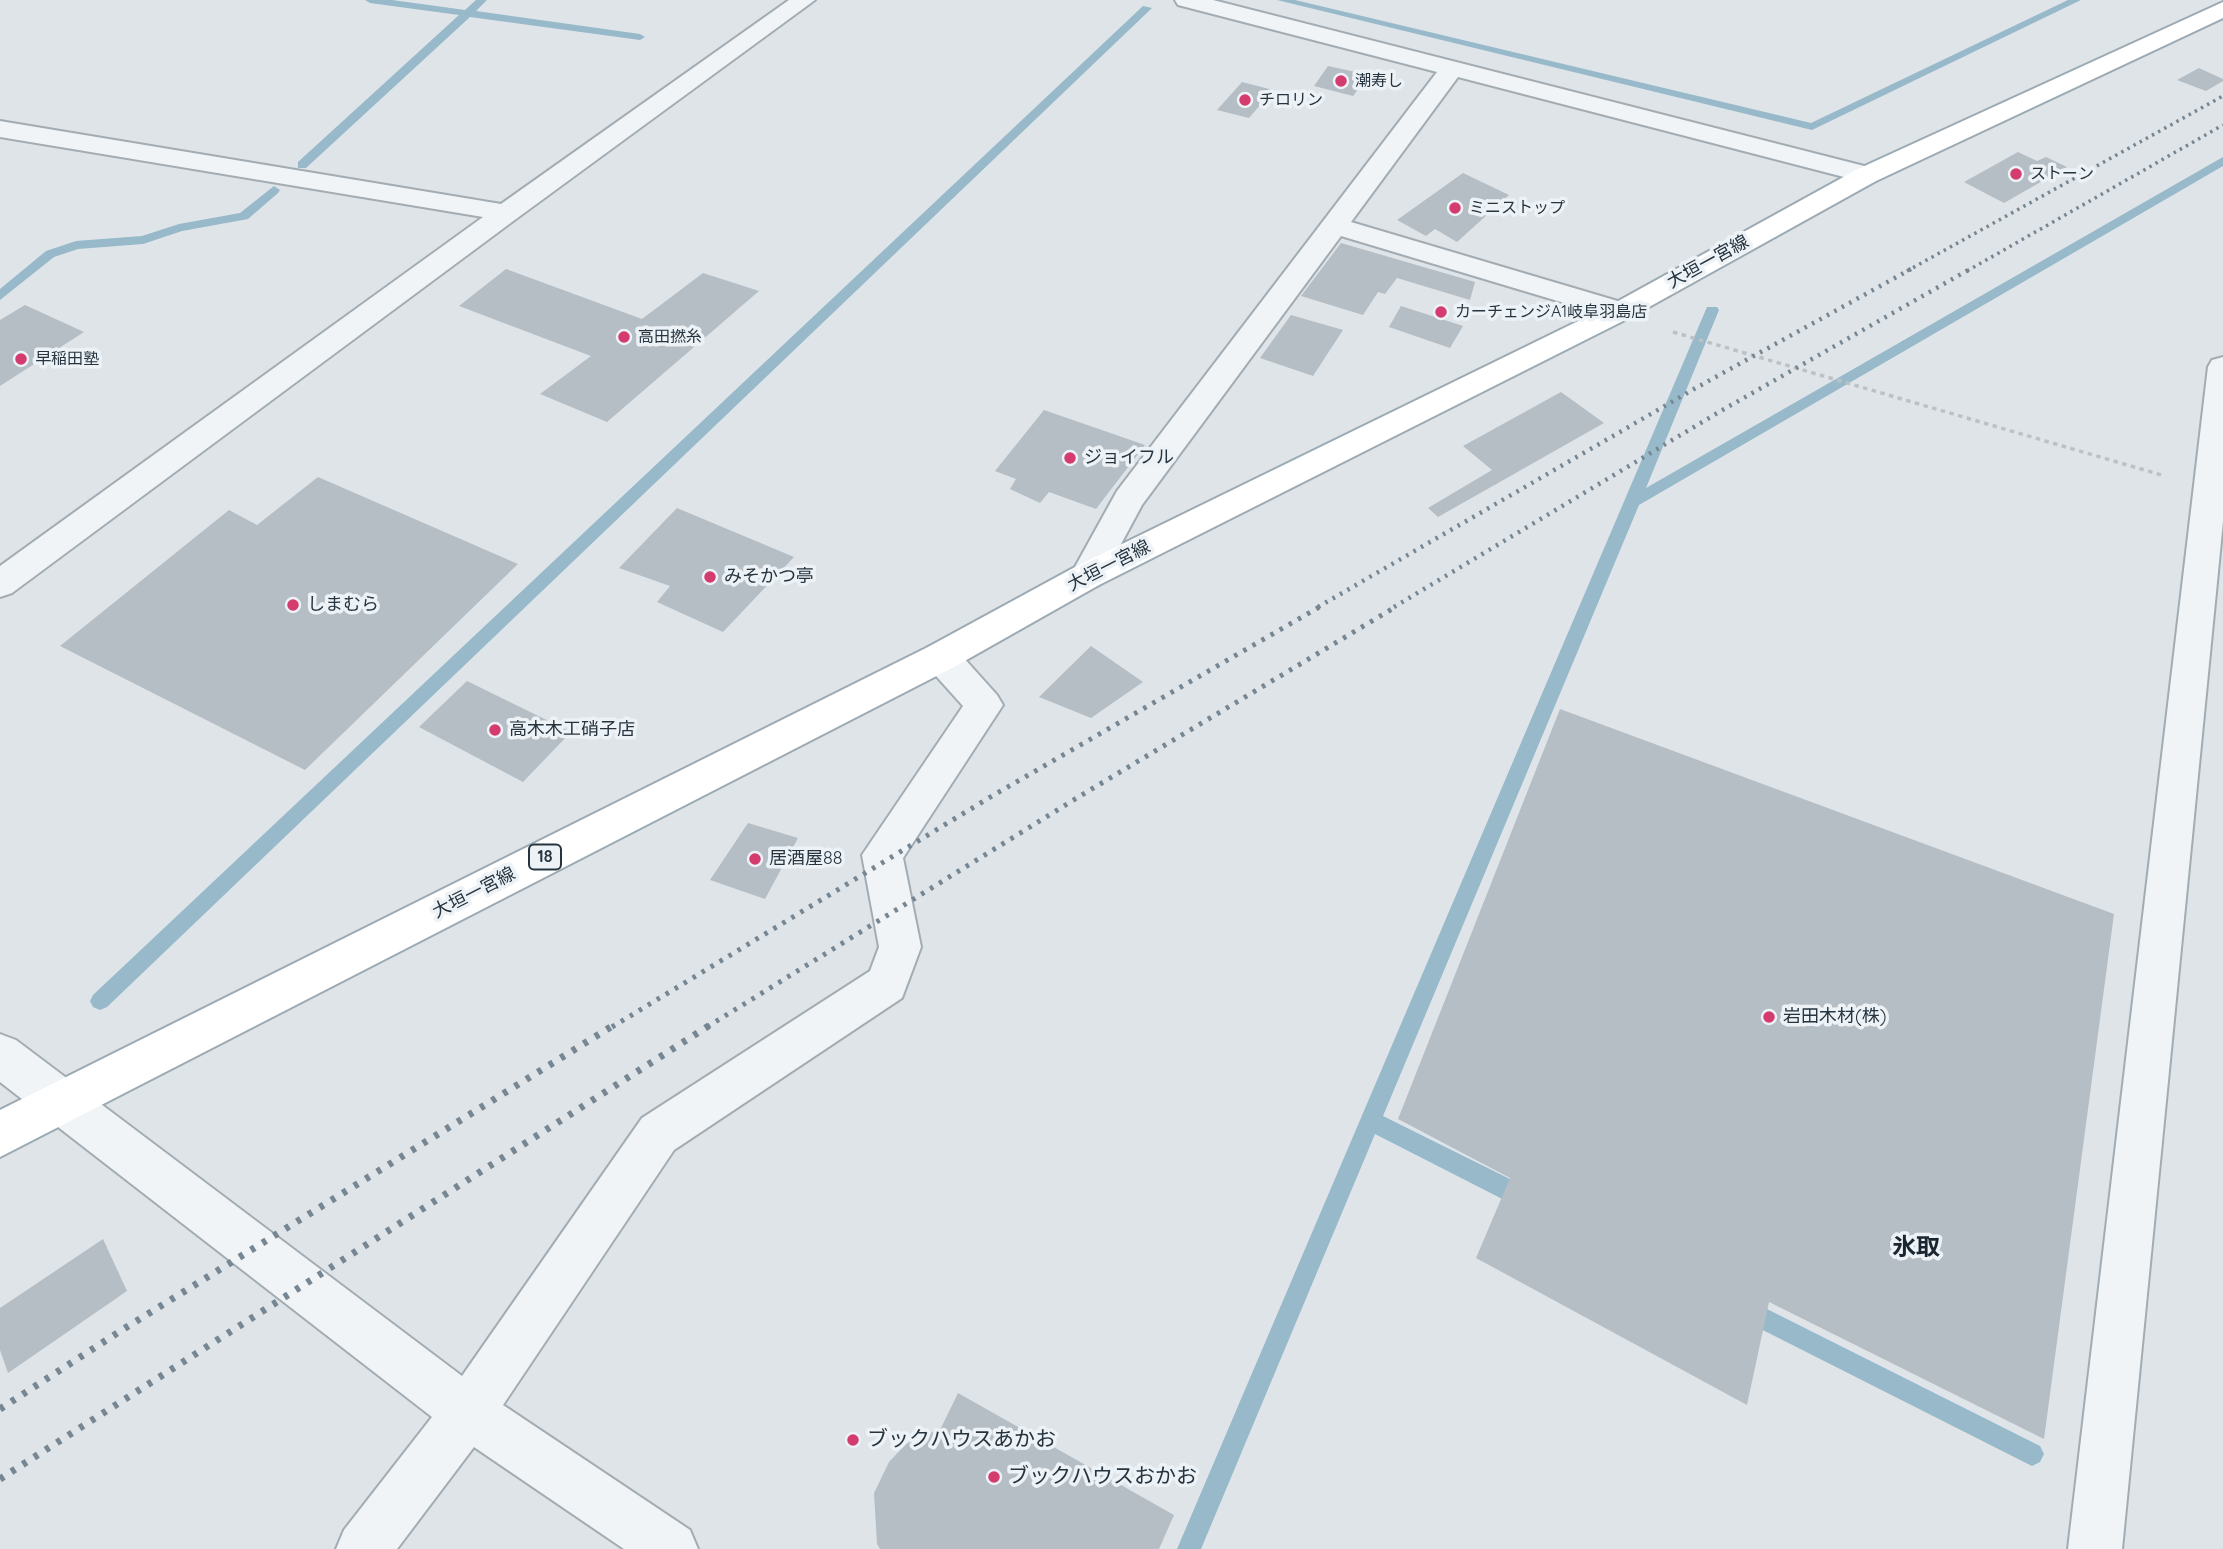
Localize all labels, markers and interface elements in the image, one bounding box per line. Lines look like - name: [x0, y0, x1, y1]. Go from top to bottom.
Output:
- place label: 潮寿し: [1355, 71, 1403, 91]
- marker: 潮寿し: [1333, 73, 1349, 89]
- place label: チロリン: [1259, 90, 1323, 110]
- marker: チロリン: [1237, 92, 1253, 108]
- place label: ストーン: [2030, 164, 2094, 184]
- marker: ストーン: [2008, 166, 2024, 182]
- place label: ミニストップ: [1469, 198, 1565, 218]
- marker: ミニストップ: [1447, 200, 1463, 216]
- street label: 大垣一宮線: [1663, 231, 1753, 293]
- place label: カーチェンジA1岐阜羽島店: [1455, 302, 1647, 322]
- marker: カーチェンジA1岐阜羽島店: [1433, 304, 1449, 320]
- place label: 高田撚糸: [638, 327, 702, 347]
- marker: 高田撚糸: [616, 329, 632, 345]
- place label: 早稲田塾: [35, 349, 99, 369]
- marker: 早稲田塾: [13, 351, 29, 367]
- place label: ジョイフル: [1084, 447, 1174, 469]
- marker: ジョイフル: [1062, 450, 1078, 466]
- street label: 大垣一宮線: [1064, 536, 1154, 596]
- place label: みそかつ亭: [724, 566, 814, 588]
- marker: みそかつ亭: [702, 569, 718, 585]
- place label: しまむら: [307, 594, 379, 616]
- marker: しまむら: [285, 597, 301, 613]
- place label: 高木木工硝子店: [509, 719, 635, 741]
- marker: 高木木工硝子店: [487, 722, 503, 738]
- road number: 18: [529, 844, 561, 870]
- place label: 居酒屋88: [769, 848, 842, 870]
- marker: 居酒屋88: [747, 851, 763, 867]
- street label: 大垣一宮線: [429, 863, 519, 923]
- place label: 岩田木材(株): [1783, 1006, 1886, 1028]
- marker: 岩田木材(株): [1761, 1009, 1777, 1025]
- district label: 氷取: [1892, 1234, 1940, 1262]
- place label: ブックハウスあかお: [867, 1427, 1056, 1453]
- marker: ブックハウスあかお: [845, 1432, 861, 1448]
- place label: ブックハウスおかお: [1008, 1464, 1197, 1490]
- marker: ブックハウスおかお: [986, 1469, 1002, 1485]

